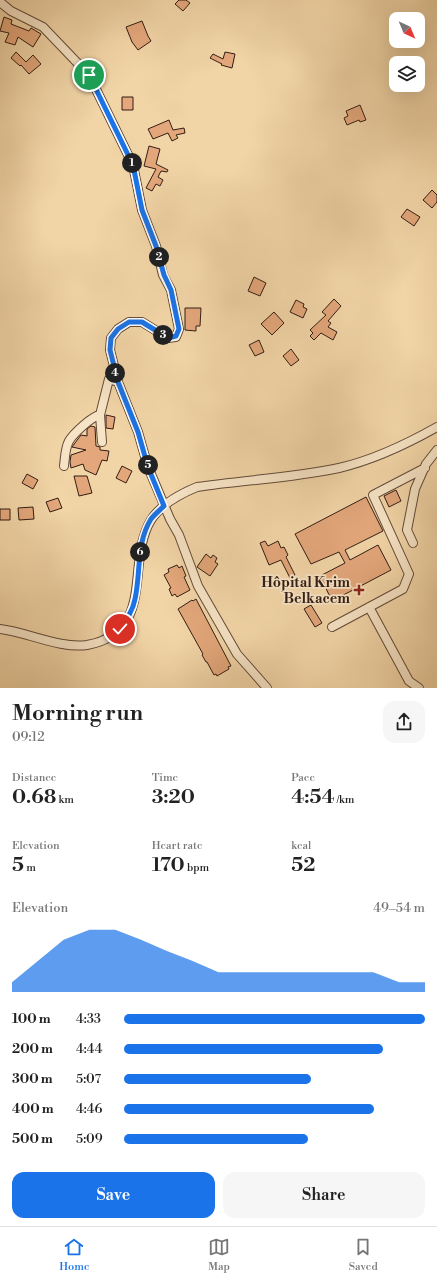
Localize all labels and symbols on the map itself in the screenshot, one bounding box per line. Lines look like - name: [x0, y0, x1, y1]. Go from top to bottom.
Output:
- north arrow: [389, 12, 425, 48]
- pin: [72, 58, 106, 92]
- pin: 1: [122, 153, 142, 173]
- pin: 2: [149, 247, 169, 267]
- pin: 3: [153, 325, 173, 345]
- pin: 4: [105, 363, 125, 383]
- pin: 5: [138, 455, 158, 475]
- pin: 6: [130, 542, 150, 562]
- place label: Hôpital Krim Belkacem: [261, 574, 350, 608]
- marker: Hôpital Krim Belkacem: [353, 584, 365, 596]
- pin: [103, 612, 137, 646]

